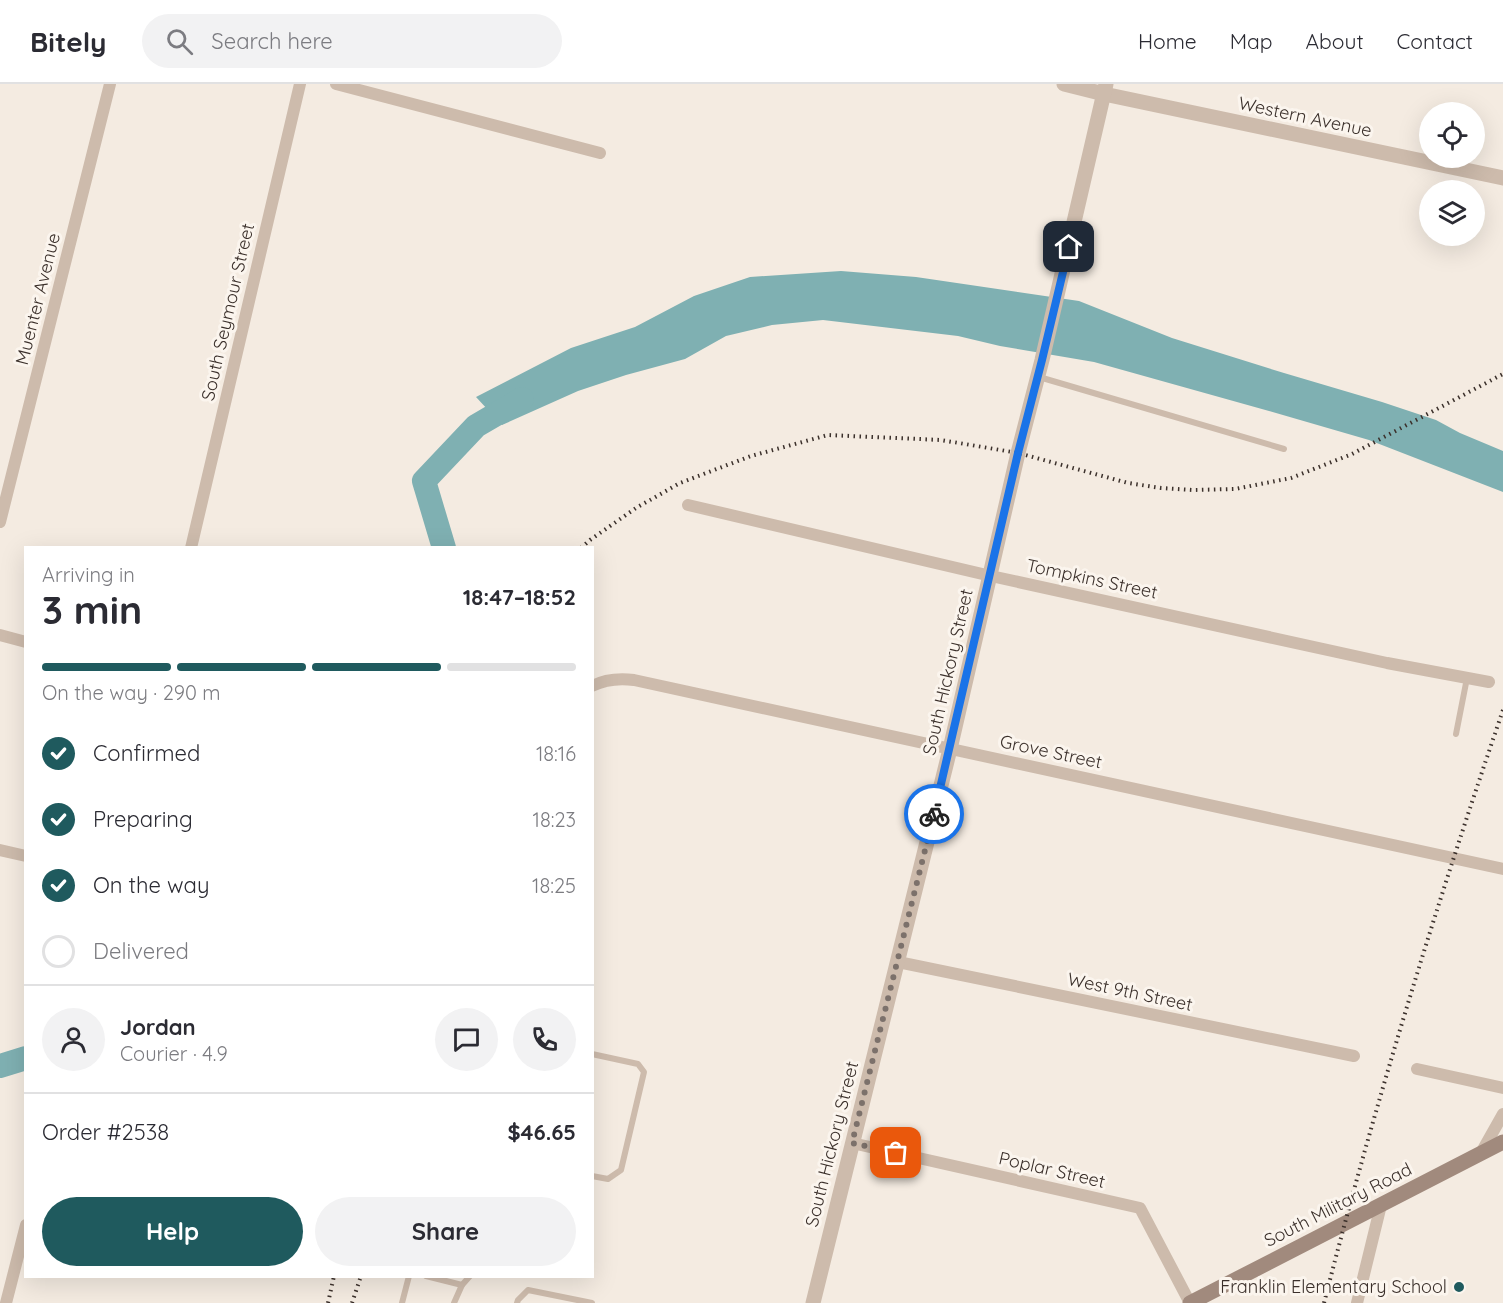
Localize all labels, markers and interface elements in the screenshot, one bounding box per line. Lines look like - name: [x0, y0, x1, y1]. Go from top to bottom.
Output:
- search box: [142, 14, 562, 68]
- text: Bitely: [30, 24, 106, 59]
- icon: search: [163, 25, 196, 58]
- text: Search here: [211, 27, 333, 55]
- text: Home: [1138, 28, 1197, 54]
- text: Map: [1230, 28, 1273, 54]
- text: About: [1306, 28, 1364, 54]
- text: Contact: [1397, 28, 1473, 54]
- street label: Western Avenue: [1236, 91, 1374, 142]
- map controls: [1419, 102, 1485, 246]
- button: locate: [1419, 102, 1485, 168]
- button: layers: [1419, 180, 1485, 246]
- street label: South Seymour Street: [196, 221, 259, 403]
- pin: [1043, 221, 1094, 272]
- street label: Muenter Avenue: [10, 230, 65, 367]
- icon: home: [1052, 230, 1085, 263]
- street label: Tompkins Street: [1024, 553, 1160, 604]
- text: Arriving in: [42, 562, 135, 587]
- text: 18:47–18:52: [463, 583, 576, 611]
- text: 3 min: [42, 585, 142, 634]
- street label: South Hickory Street: [917, 586, 978, 757]
- text: On the way · 290 m: [42, 680, 221, 705]
- street label: Grove Street: [998, 729, 1104, 774]
- icon: check: [42, 737, 75, 770]
- text: Confirmed: [93, 739, 200, 767]
- text: 18:16: [536, 741, 576, 766]
- courier: [904, 784, 964, 844]
- icon: bike: [918, 798, 951, 831]
- icon: check: [42, 803, 75, 836]
- text: Preparing: [93, 805, 193, 833]
- text: 18:23: [533, 807, 576, 832]
- icon: check: [42, 869, 75, 902]
- text: On the way: [93, 871, 209, 899]
- text: 18:25: [532, 873, 576, 898]
- text: Delivered: [93, 937, 189, 965]
- street label: West 9th Street: [1065, 967, 1195, 1016]
- button: person: [42, 1008, 105, 1071]
- button: chat: [435, 1008, 498, 1071]
- button: phone: [513, 1008, 576, 1071]
- text: Jordan: [120, 1013, 196, 1041]
- text: Courier · 4.9: [120, 1041, 228, 1066]
- street label: South Hickory Street: [800, 1059, 863, 1229]
- text: Order #2538: [42, 1118, 169, 1146]
- text: $46.65: [507, 1118, 576, 1146]
- pin: [870, 1127, 921, 1178]
- icon: bag: [879, 1136, 912, 1169]
- street label: Poplar Street: [997, 1146, 1108, 1193]
- street label: South Military Road: [1260, 1157, 1416, 1252]
- button: Help: [42, 1197, 303, 1266]
- button: Share: [315, 1197, 576, 1266]
- place label: Franklin Elementary School: [1220, 1275, 1447, 1298]
- marker: Franklin Elementary School: [1452, 1280, 1466, 1294]

